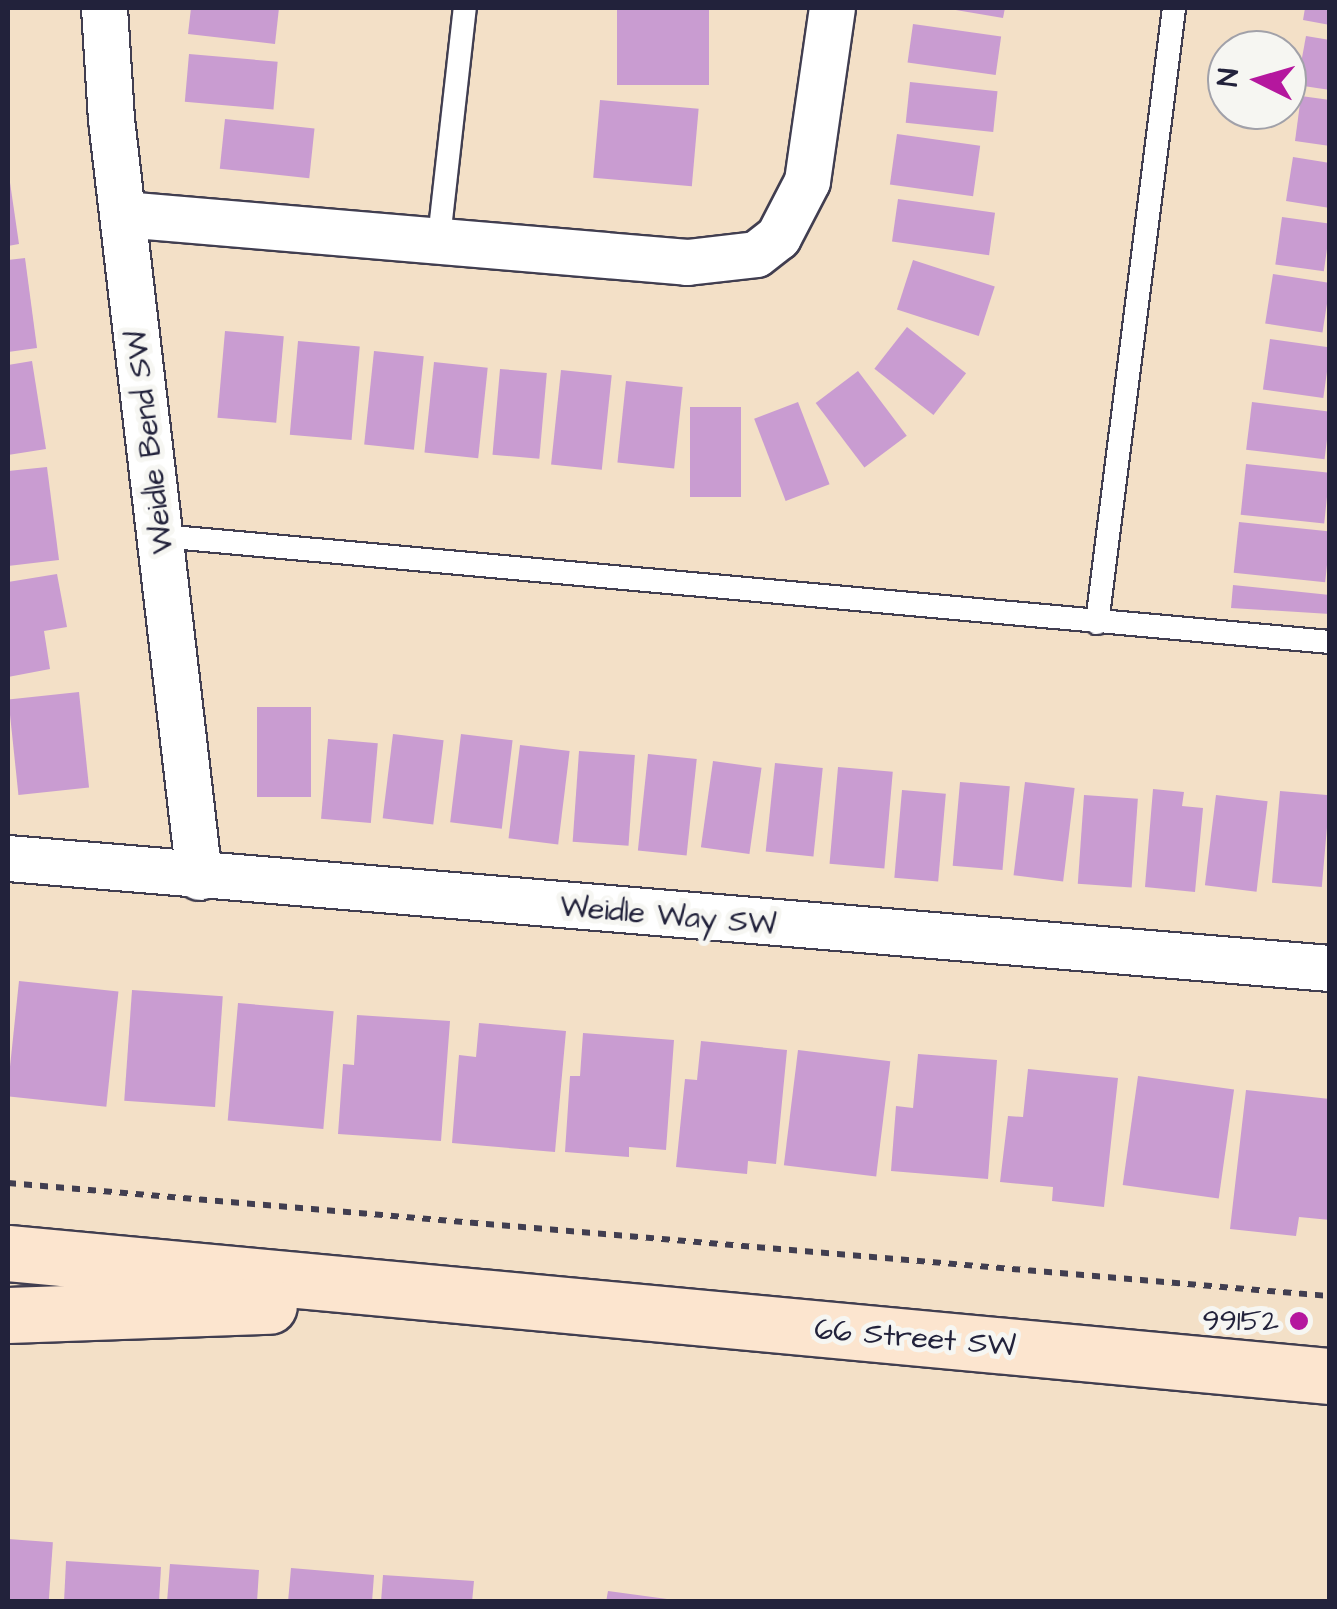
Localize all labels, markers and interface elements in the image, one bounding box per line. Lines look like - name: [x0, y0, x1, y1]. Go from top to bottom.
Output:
- north arrow: [1207, 30, 1307, 130]
- text: N: [1208, 67, 1249, 88]
- street label: Weidle Bend SW: [118, 328, 182, 556]
- street label: Weidle Way SW: [558, 889, 778, 943]
- place label: 99152: [1203, 1303, 1279, 1339]
- marker: 99152: [1288, 1310, 1310, 1332]
- street label: 66 Street SW: [813, 1311, 1017, 1365]

